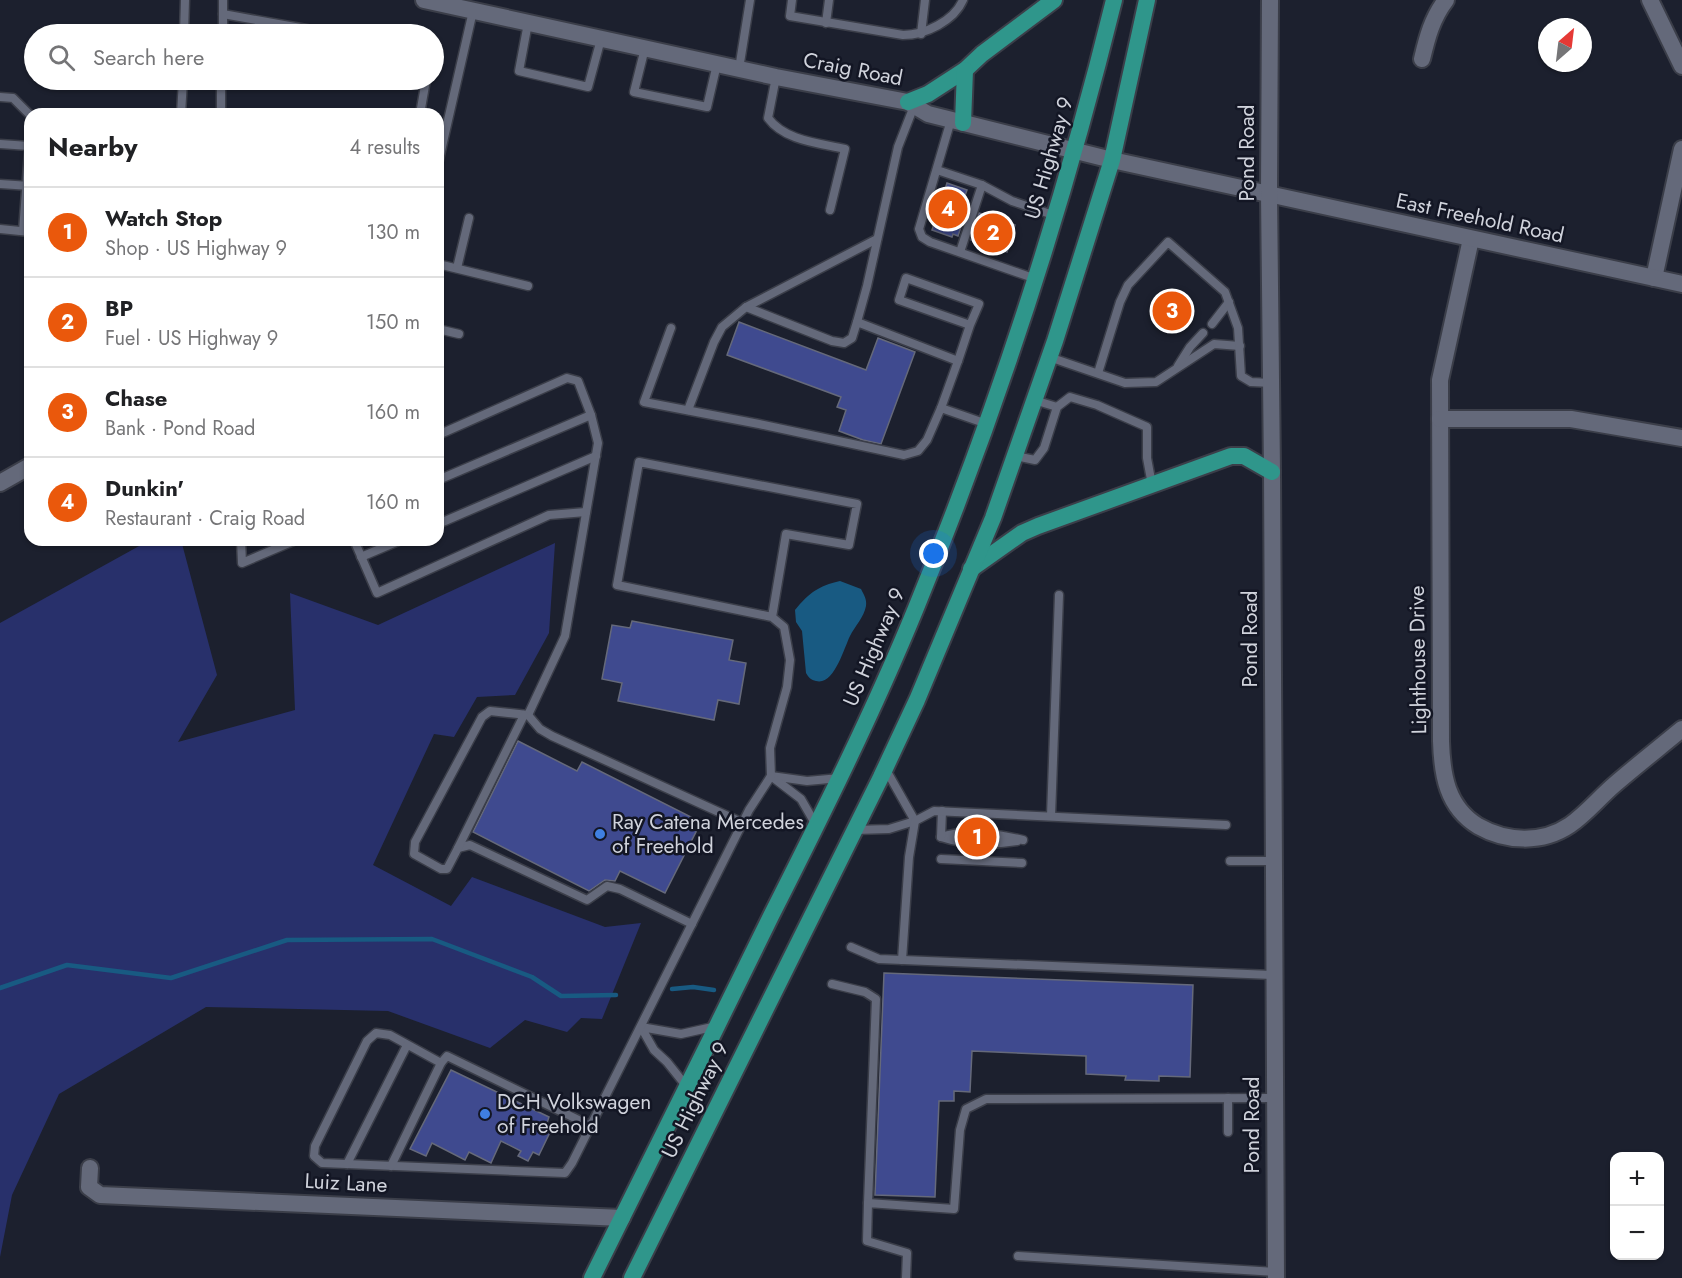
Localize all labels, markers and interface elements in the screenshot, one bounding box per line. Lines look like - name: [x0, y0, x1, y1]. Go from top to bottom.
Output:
- north arrow: [1538, 18, 1592, 72]
- search box: [24, 24, 444, 90]
- icon: search: [45, 41, 78, 74]
- text: Search here: [93, 41, 204, 73]
- street label: Craig Road: [801, 45, 905, 93]
- street label: US Highway 9: [1017, 93, 1081, 223]
- street label: Pond Road: [1232, 105, 1262, 201]
- text: Nearby: [48, 128, 137, 166]
- text: 4 results: [349, 133, 420, 162]
- pin: 4: [928, 186, 968, 232]
- street label: East Freehold Road: [1393, 186, 1567, 250]
- text: Watch Stop: [105, 202, 222, 234]
- pin: 2: [974, 210, 1012, 256]
- text: 1: [62, 218, 73, 247]
- text: 130 m: [366, 218, 420, 247]
- text: Shop · US Highway 9: [105, 234, 287, 263]
- pin: 3: [1152, 288, 1192, 334]
- text: BP: [105, 292, 133, 324]
- text: 2: [61, 308, 74, 337]
- text: 150 m: [366, 308, 420, 337]
- text: Fuel · US Highway 9: [105, 324, 278, 353]
- text: Chase: [105, 382, 167, 414]
- text: 3: [61, 398, 74, 427]
- text: 160 m: [366, 398, 420, 427]
- text: Bank · Pond Road: [105, 414, 255, 443]
- text: Dunkin': [105, 472, 184, 504]
- text: 4: [61, 488, 74, 517]
- text: 160 m: [366, 488, 420, 517]
- text: Restaurant · Craig Road: [105, 504, 305, 533]
- your location: [919, 539, 948, 568]
- street label: US Highway 9: [836, 583, 912, 711]
- street label: Lighthouse Drive: [1402, 585, 1434, 735]
- street label: Pond Road: [1235, 591, 1265, 687]
- place label: Ray Catena Mercedes of Freehold: [612, 807, 804, 861]
- pin: 1: [958, 814, 996, 860]
- marker: Ray Catena Mercedes of Freehold: [593, 827, 607, 841]
- street label: US Highway 9: [654, 1037, 736, 1163]
- street label: Pond Road: [1237, 1077, 1267, 1173]
- place label: DCH Volkswagen of Freehold: [497, 1087, 651, 1141]
- marker: DCH Volkswagen of Freehold: [478, 1107, 492, 1121]
- map controls: [1610, 1152, 1664, 1260]
- button: +: [1610, 1152, 1664, 1206]
- street label: Luiz Lane: [304, 1166, 388, 1200]
- button: −: [1610, 1206, 1664, 1260]

